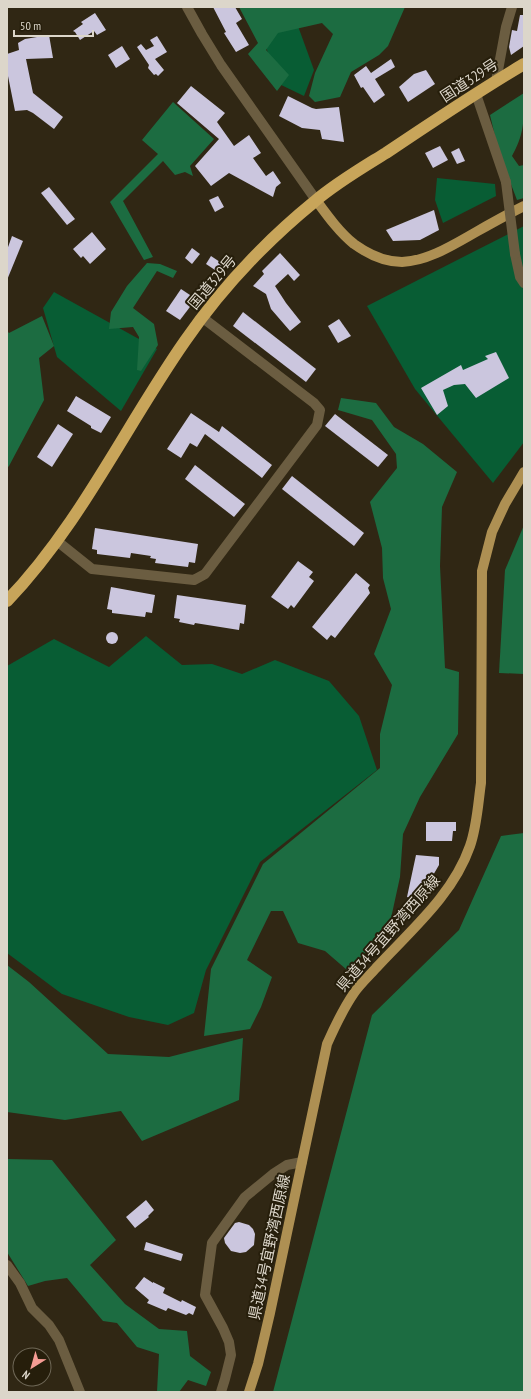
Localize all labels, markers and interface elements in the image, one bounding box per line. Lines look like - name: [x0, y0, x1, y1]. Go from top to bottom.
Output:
- scale bar: [14, 12, 93, 38]
- text: 50 m: [20, 18, 41, 33]
- street label: 国道329号: [436, 54, 502, 106]
- street label: 国道329号: [184, 251, 240, 313]
- street label: 県道34号宜野湾西原線: [332, 871, 444, 995]
- street label: 県道34号宜野湾西原線: [244, 1172, 294, 1322]
- north arrow: [12, 1347, 52, 1387]
- text: N: [19, 1368, 33, 1382]

